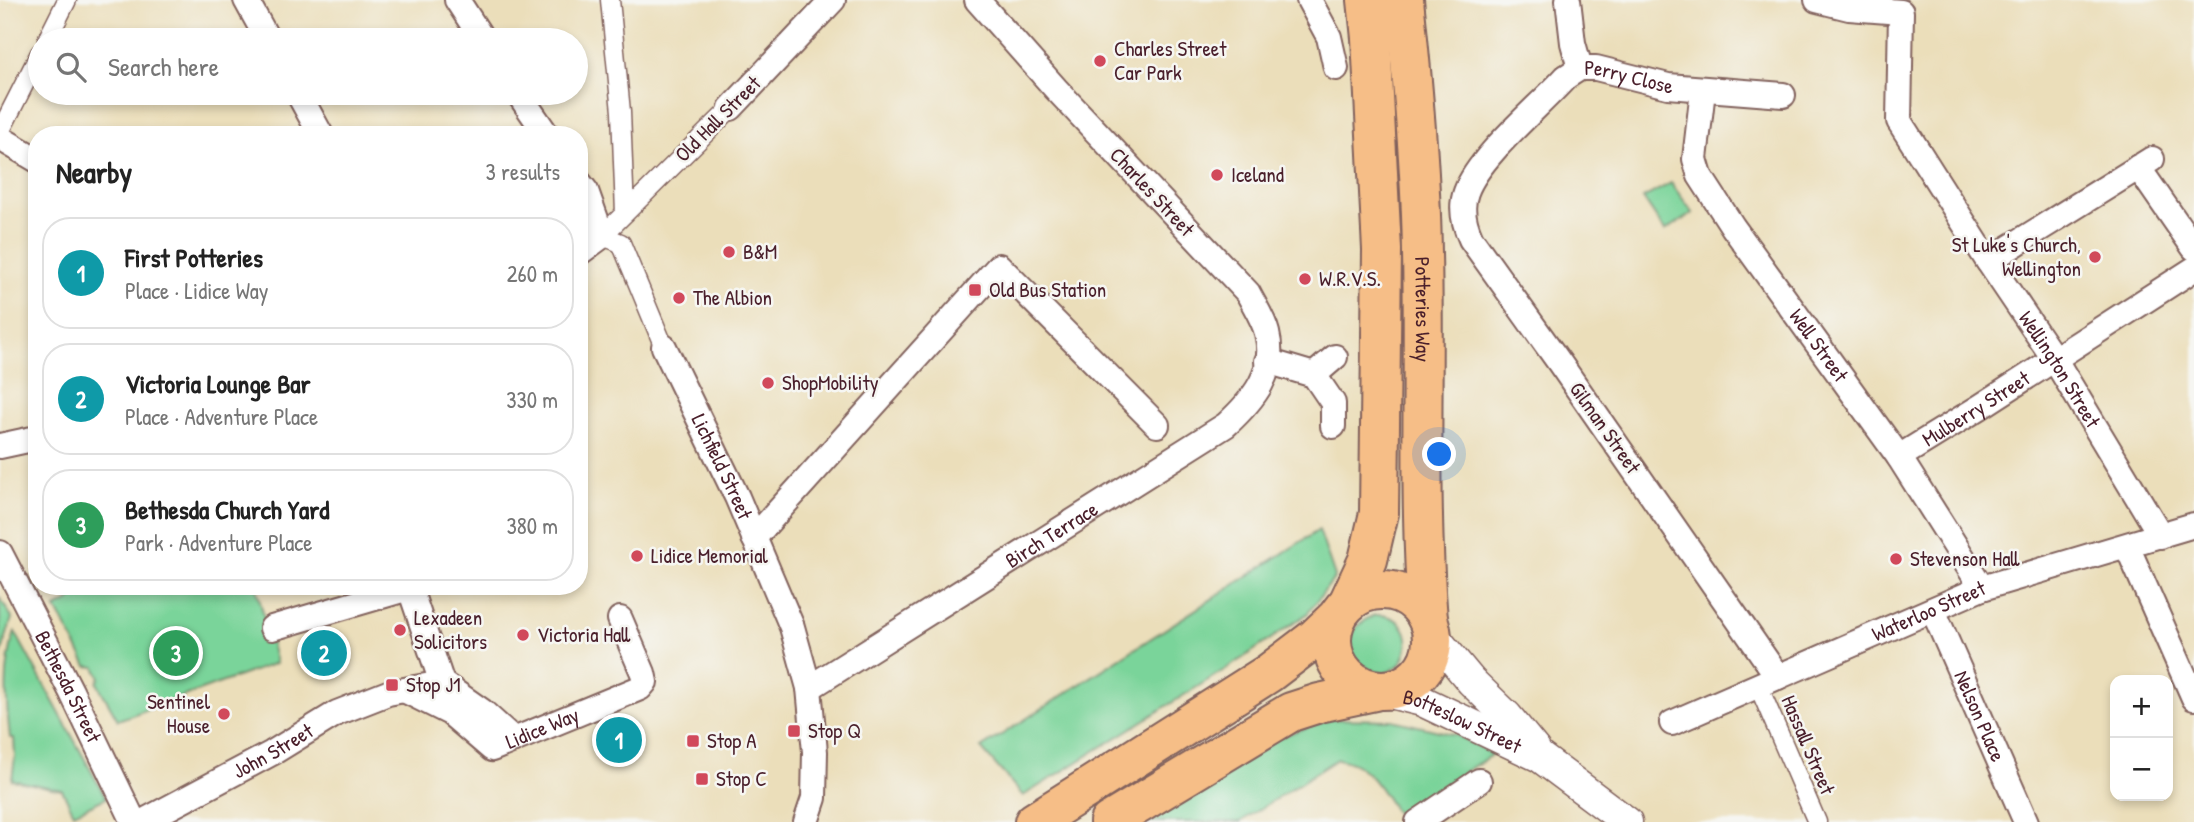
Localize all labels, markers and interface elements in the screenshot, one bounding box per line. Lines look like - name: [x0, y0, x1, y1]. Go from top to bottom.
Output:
- search box: [28, 28, 588, 105]
- place label: Charles Street Car Park: [1114, 34, 1227, 87]
- icon: search: [52, 48, 90, 86]
- text: Search here: [108, 49, 219, 84]
- marker: Charles Street Car Park: [1092, 53, 1108, 69]
- street label: Perry Close: [1584, 53, 1674, 100]
- street label: Old Hall Street: [668, 69, 768, 168]
- street label: Charles Street: [1103, 141, 1202, 243]
- text: Nearby: [56, 152, 132, 192]
- text: 3 results: [485, 156, 560, 187]
- place label: Iceland: [1231, 160, 1284, 189]
- marker: Iceland: [1209, 167, 1225, 183]
- place label: St Luke's Church, Wellington: [1952, 230, 2081, 283]
- place label: B&M: [743, 237, 777, 266]
- text: First Potteries: [125, 240, 263, 275]
- marker: B&M: [721, 244, 737, 260]
- marker: St Luke's Church, Wellington: [2087, 249, 2103, 265]
- street label: Potteries Way: [1408, 256, 1438, 362]
- text: 1: [77, 258, 85, 289]
- text: 260 m: [507, 258, 558, 289]
- place label: W.R.V.S.: [1319, 264, 1381, 293]
- marker: W.R.V.S.: [1297, 271, 1313, 287]
- text: Place · Lidice Way: [125, 275, 269, 306]
- place label: Old Bus Station: [989, 275, 1106, 304]
- marker: Old Bus Station: [967, 282, 983, 298]
- place label: The Albion: [693, 283, 772, 312]
- marker: The Albion: [671, 290, 687, 306]
- street label: Well Street: [1783, 303, 1856, 388]
- street label: Wellington Street: [2012, 305, 2108, 434]
- street label: Mulberry Street: [1916, 363, 2036, 453]
- text: Victoria Lounge Bar: [125, 366, 311, 401]
- place label: ShopMobility: [782, 368, 879, 397]
- marker: ShopMobility: [760, 375, 776, 391]
- street label: Gilman Street: [1563, 376, 1648, 480]
- text: 2: [76, 384, 86, 415]
- text: 330 m: [506, 384, 558, 415]
- text: Place · Adventure Place: [125, 401, 318, 432]
- street label: Lichfield Street: [685, 409, 760, 524]
- your location: [1422, 437, 1456, 471]
- text: Bethesda Church Yard: [125, 492, 329, 527]
- street label: Birch Terrace: [1000, 494, 1103, 575]
- text: 3: [76, 510, 86, 541]
- text: 380 m: [507, 510, 558, 541]
- text: Park · Adventure Place: [125, 527, 312, 558]
- place label: Lidice Memorial: [651, 541, 768, 570]
- place label: Stevenson Hall: [1910, 544, 2020, 573]
- marker: Lidice Memorial: [629, 548, 645, 564]
- marker: Stevenson Hall: [1888, 551, 1904, 567]
- street label: Waterloo Street: [1867, 573, 1991, 648]
- place label: Lexadeen Solicitors: [414, 603, 487, 656]
- place label: Victoria Hall: [537, 620, 631, 649]
- marker: Lexadeen Solicitors: [392, 622, 408, 638]
- street label: Bethesda Street: [28, 625, 109, 748]
- pin: 3: [153, 627, 199, 679]
- pin: 2: [301, 627, 347, 679]
- marker: Victoria Hall: [515, 627, 531, 643]
- street label: Nelson Place: [1947, 666, 2013, 766]
- place label: Stop J1: [406, 670, 461, 699]
- map controls: [2110, 675, 2173, 801]
- button: +: [2110, 675, 2173, 738]
- marker: Stop J1: [384, 677, 400, 693]
- street label: Botteslow Street: [1400, 682, 1527, 761]
- place label: Sentinel House: [147, 687, 210, 740]
- street label: Hassall Street: [1775, 691, 1843, 800]
- street label: Lidice Way: [501, 700, 583, 756]
- marker: Sentinel House: [216, 706, 232, 722]
- pin: 1: [596, 714, 642, 766]
- street label: John Street: [228, 716, 319, 785]
- place label: Stop Q: [808, 716, 861, 745]
- marker: Stop Q: [786, 723, 802, 739]
- place label: Stop A: [707, 726, 756, 755]
- marker: Stop A: [685, 733, 701, 749]
- button: −: [2110, 738, 2173, 801]
- place label: Stop C: [716, 764, 767, 793]
- marker: Stop C: [694, 771, 710, 787]

